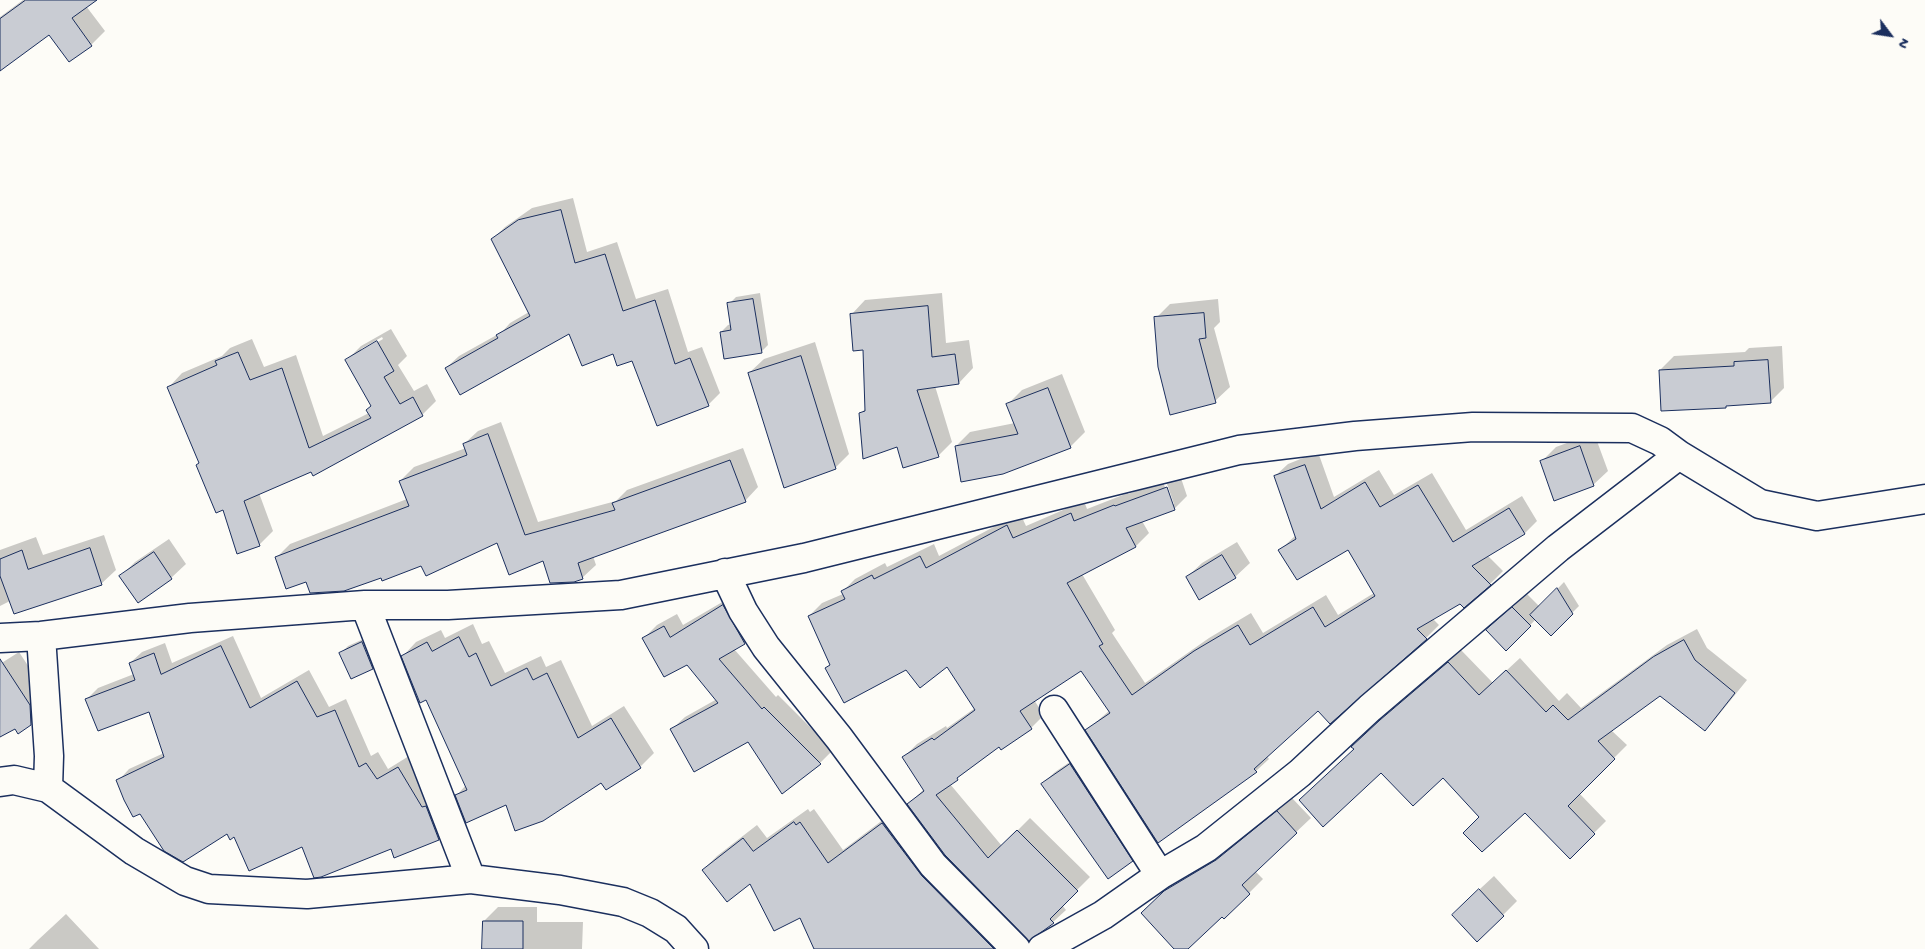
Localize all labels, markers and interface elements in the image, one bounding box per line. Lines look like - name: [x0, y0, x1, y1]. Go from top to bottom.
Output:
- north arrow: [1865, 10, 1915, 60]
- text: N: [1894, 35, 1913, 51]

